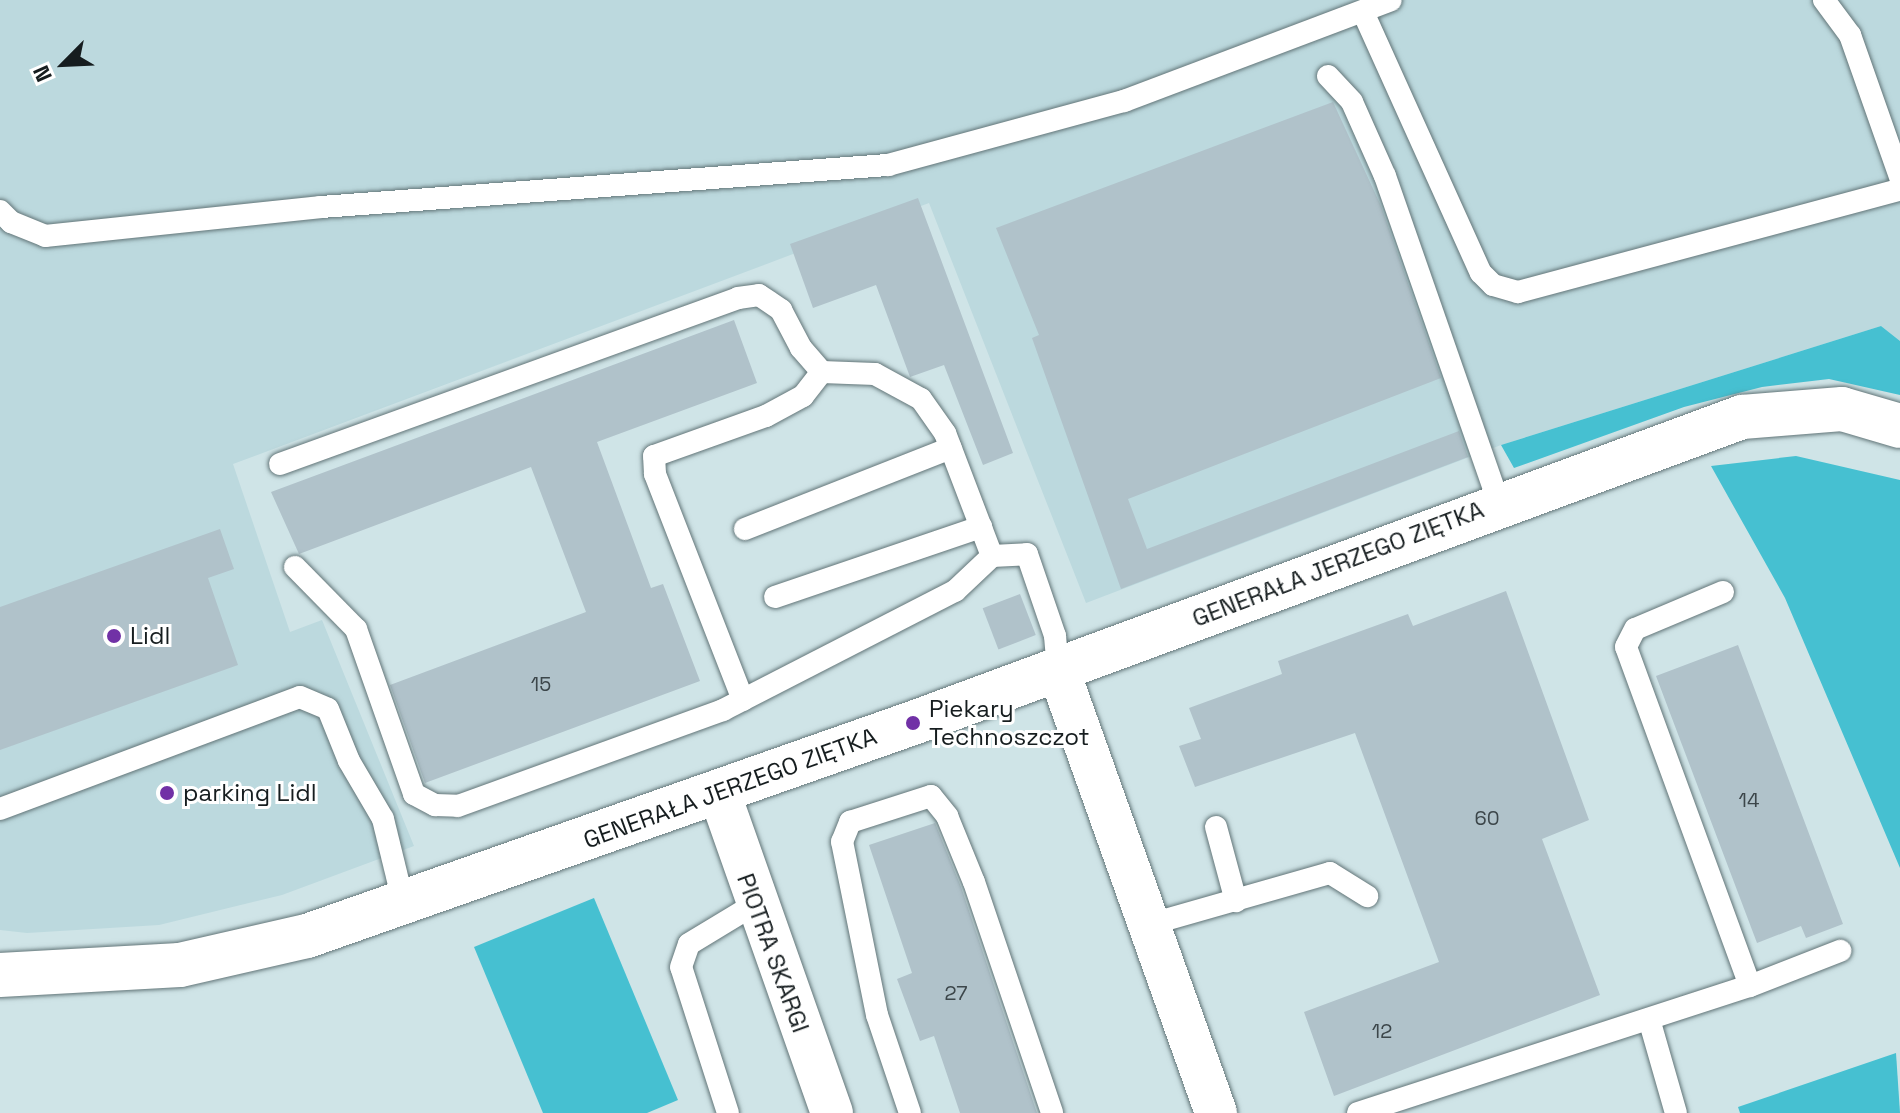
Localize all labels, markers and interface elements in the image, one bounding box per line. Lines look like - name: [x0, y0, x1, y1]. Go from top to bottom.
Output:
- north arrow: [24, 24, 104, 104]
- text: N: [26, 61, 58, 86]
- street label: GENERAŁA JERZEGO ZIĘTKA: [1188, 495, 1488, 633]
- place label: Lidl: [130, 622, 170, 650]
- marker: Lidl: [105, 627, 123, 645]
- house number: 15: [531, 672, 551, 696]
- place label: Piekary Technoszczot: [929, 695, 1090, 751]
- marker: Piekary Technoszczot: [904, 714, 922, 732]
- street label: GENERAŁA JERZEGO ZIĘTKA: [579, 721, 881, 855]
- place label: parking Lidl: [183, 779, 317, 807]
- marker: parking Lidl: [158, 784, 176, 802]
- house number: 14: [1739, 788, 1759, 812]
- house number: 60: [1474, 806, 1500, 830]
- street label: PIOTRA SKARGI: [731, 869, 815, 1037]
- house number: 27: [944, 981, 968, 1005]
- house number: 12: [1372, 1019, 1392, 1043]

